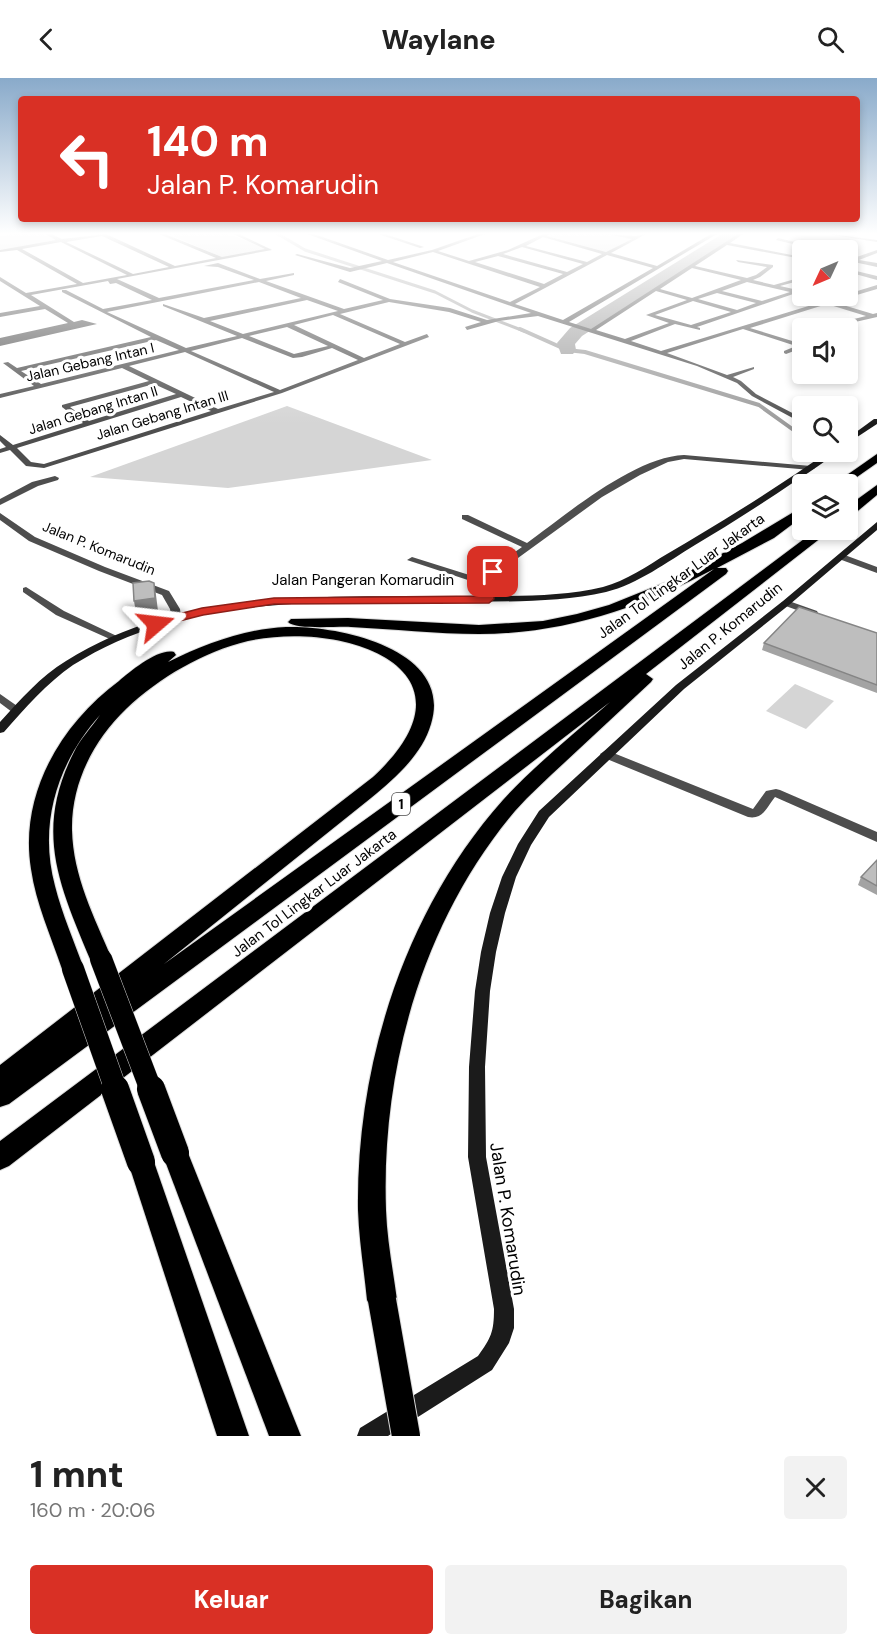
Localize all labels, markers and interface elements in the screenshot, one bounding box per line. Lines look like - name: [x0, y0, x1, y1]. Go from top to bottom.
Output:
- text: Waylane: [381, 22, 496, 57]
- icon: back: [30, 23, 63, 56]
- icon: search: [814, 23, 847, 56]
- text: 140 m: [147, 114, 269, 169]
- icon: left: [48, 120, 126, 198]
- text: Jalan P. Komarudin: [147, 167, 379, 202]
- north arrow: [792, 240, 858, 306]
- map controls: [792, 240, 858, 540]
- button: sound: [792, 318, 858, 384]
- street label: Jalan Gebang Intan I: [24, 338, 156, 386]
- street label: Jalan Gebang Intan II: [26, 382, 160, 438]
- street label: Jalan Gebang Intan III: [94, 386, 230, 444]
- button: search: [792, 396, 858, 462]
- button: layers: [792, 474, 858, 540]
- street label: Jalan Tol Lingkar Luar Jakarta: [593, 509, 769, 643]
- street label: Jalan P. Komarudin: [40, 517, 158, 579]
- pin: [467, 546, 518, 597]
- icon: arrive: [476, 555, 509, 588]
- street label: Jalan Pangeran Komarudin: [272, 570, 454, 590]
- street label: Jalan P. Komarudin: [674, 578, 786, 674]
- position arrow: [124, 592, 188, 656]
- road number: 1: [392, 793, 410, 815]
- street label: Jalan Tol Lingkar Luar Jakarta: [227, 824, 401, 962]
- street label: Jalan P. Komarudin: [484, 1141, 532, 1297]
- text: 1 mnt: [30, 1451, 124, 1498]
- button: close: [784, 1456, 847, 1519]
- text: 160 m · 20:06: [30, 1497, 156, 1523]
- button: Keluar: [30, 1565, 433, 1634]
- button: Bagikan: [445, 1565, 847, 1634]

